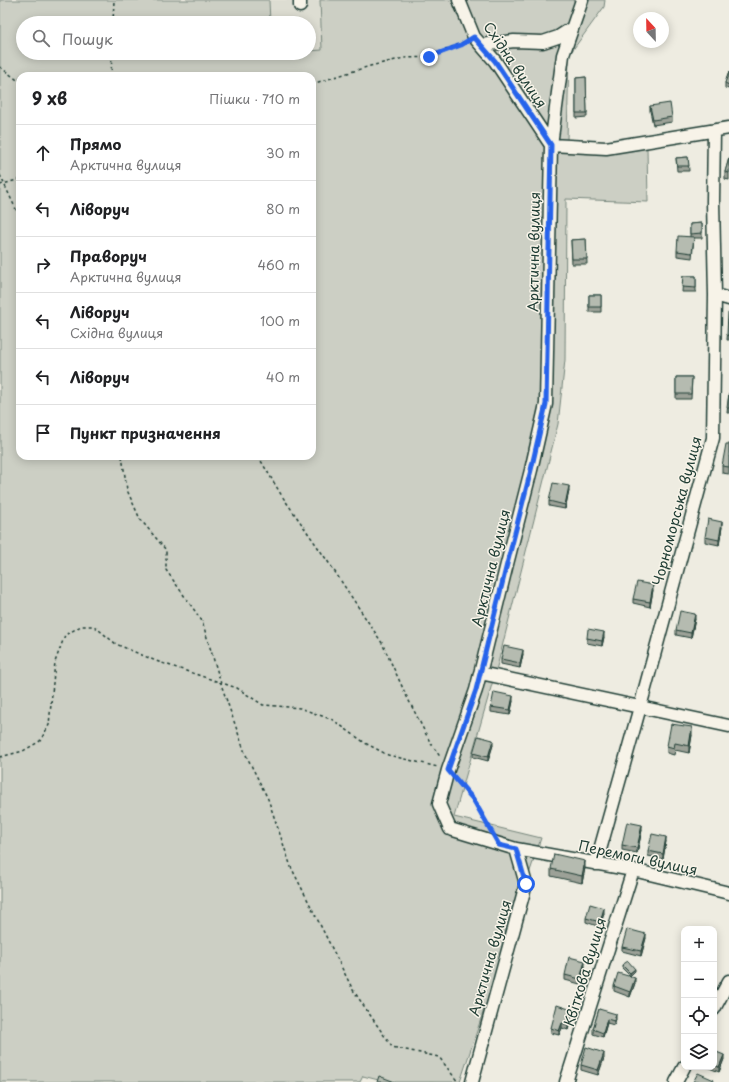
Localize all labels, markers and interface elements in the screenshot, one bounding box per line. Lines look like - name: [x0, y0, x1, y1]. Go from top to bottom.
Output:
- north arrow: [633, 12, 669, 48]
- search box: [16, 16, 316, 60]
- street label: Східна вулиця: [479, 17, 552, 112]
- icon: search: [30, 27, 52, 49]
- text: Пошук: [62, 27, 113, 50]
- route end: [420, 48, 438, 66]
- text: 9 хв: [32, 85, 67, 111]
- text: Пішки · 710 m: [209, 89, 300, 108]
- text: Прямо: [70, 132, 121, 155]
- icon: ahead: [32, 142, 54, 164]
- text: 30 m: [266, 143, 300, 162]
- text: Арктична вулиця: [70, 155, 182, 174]
- street label: Арктична вулиця: [522, 192, 545, 312]
- text: Ліворуч: [70, 197, 130, 220]
- icon: left: [32, 198, 54, 220]
- text: 80 m: [266, 199, 300, 218]
- text: Праворуч: [70, 244, 147, 267]
- icon: right: [32, 254, 54, 276]
- text: 460 m: [257, 255, 300, 274]
- text: Арктична вулиця: [70, 267, 182, 286]
- text: Ліворуч: [70, 300, 130, 323]
- icon: left: [32, 310, 54, 332]
- text: 100 m: [260, 311, 300, 330]
- text: Східна вулиця: [70, 323, 163, 342]
- text: Ліворуч: [70, 365, 130, 388]
- icon: left: [32, 366, 54, 388]
- text: 40 m: [266, 367, 300, 386]
- text: Пункт призначення: [70, 421, 221, 444]
- icon: arrive: [32, 422, 54, 444]
- street label: Чорноморська вулиця: [646, 434, 707, 588]
- street label: Арктична вулиця: [466, 507, 515, 629]
- street label: Перемоги вулиця: [577, 835, 699, 880]
- route start: [517, 875, 535, 893]
- street label: Арктична вулиця: [463, 897, 516, 1018]
- street label: Квіткова вулиця: [558, 915, 611, 1029]
- map controls: [681, 926, 717, 1070]
- button: +: [681, 926, 717, 962]
- button: −: [681, 962, 717, 998]
- button: locate: [681, 998, 717, 1034]
- button: layers: [681, 1034, 717, 1070]

